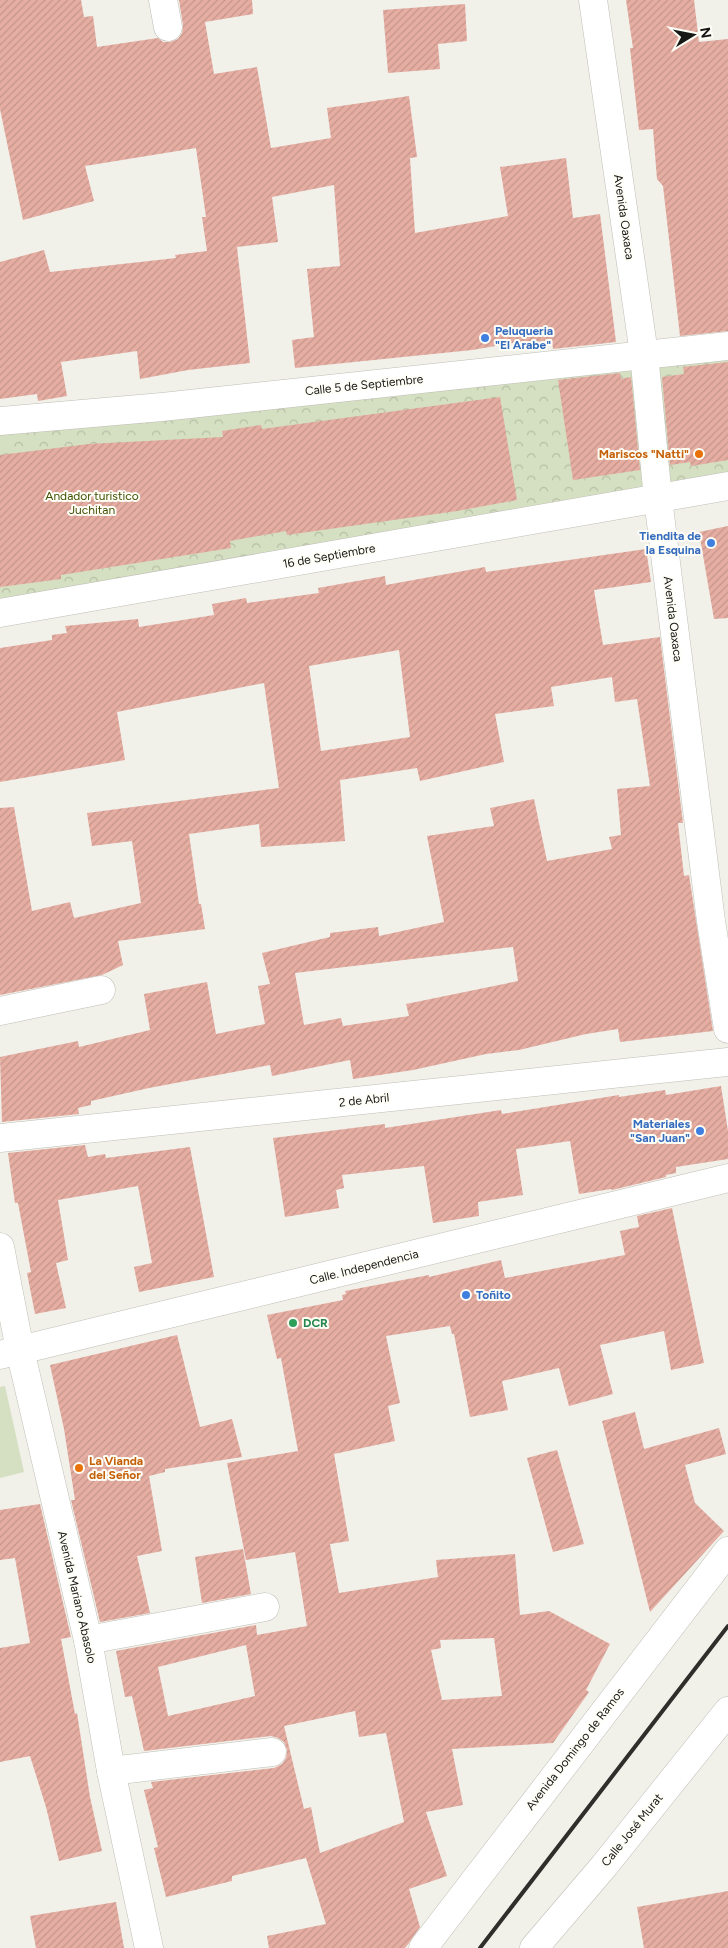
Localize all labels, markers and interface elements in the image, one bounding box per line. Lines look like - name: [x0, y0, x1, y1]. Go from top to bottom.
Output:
- north arrow: [668, 10, 718, 60]
- text: N: [696, 26, 715, 40]
- street label: Avenida Oaxaca: [611, 173, 637, 261]
- place label: Peluqueria "El Arabe": [495, 324, 553, 352]
- marker: Peluqueria "El Arabe": [479, 332, 491, 344]
- street label: Calle 5 de Septiembre: [304, 372, 424, 398]
- place label: Mariscos "Natti": [599, 447, 689, 461]
- marker: Mariscos "Natti": [693, 448, 705, 460]
- park label: Andador turistico Juchitan: [45, 489, 139, 517]
- place label: Tiendita de la Esquina: [639, 529, 701, 557]
- marker: Tiendita de la Esquina: [705, 537, 717, 549]
- street label: 16 de Septiembre: [281, 541, 377, 571]
- street label: Avenida Oaxaca: [661, 575, 685, 663]
- street label: 2 de Abril: [338, 1090, 390, 1110]
- place label: Materiales "San Juan": [630, 1117, 690, 1145]
- marker: Materiales "San Juan": [694, 1125, 706, 1137]
- street label: Calle. Independencia: [308, 1247, 420, 1287]
- place label: Toñito: [476, 1288, 511, 1302]
- marker: Toñito: [460, 1289, 472, 1301]
- place label: DCR: [303, 1316, 328, 1330]
- marker: DCR: [287, 1317, 299, 1329]
- place label: La Vianda del Señor: [89, 1454, 143, 1482]
- marker: La Vianda del Señor: [73, 1462, 85, 1474]
- street label: Avenida Mariano Abasolo: [55, 1529, 99, 1665]
- street label: Avenida Domingo de Ramos: [523, 1685, 627, 1813]
- street label: Calle José Murat: [598, 1791, 666, 1869]

